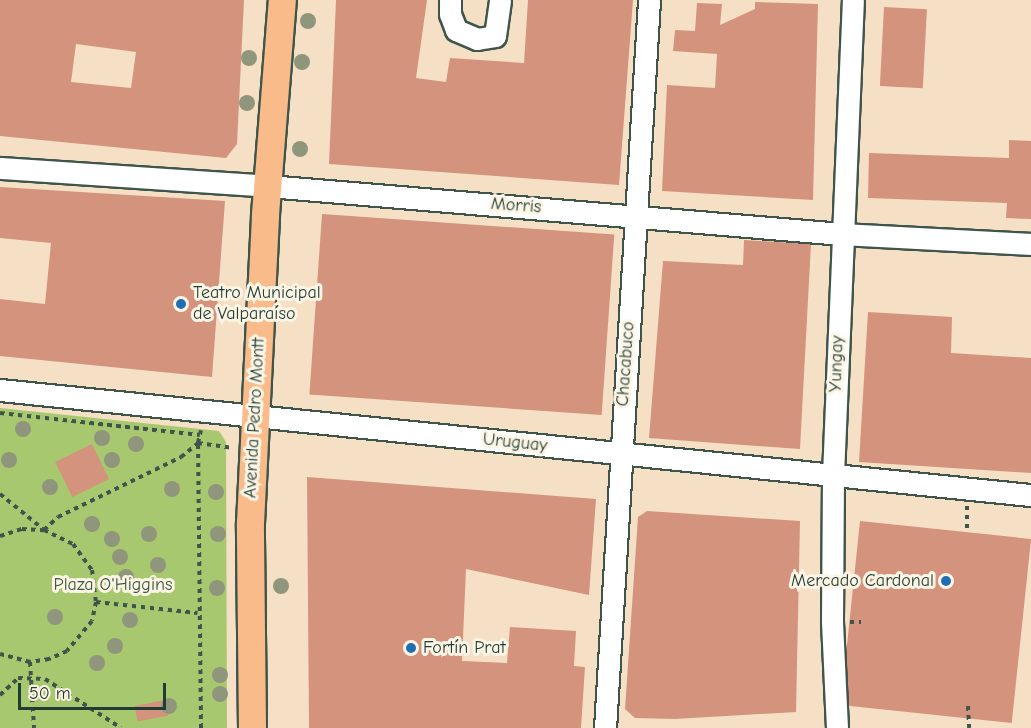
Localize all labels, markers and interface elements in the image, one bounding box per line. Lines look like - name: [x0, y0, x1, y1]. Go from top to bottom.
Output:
- street label: Morris: [490, 193, 542, 219]
- place label: Teatro Municipal de Valparaíso: [193, 283, 321, 326]
- marker: Teatro Municipal de Valparaíso: [174, 297, 188, 311]
- street label: Chacabuco: [612, 321, 640, 407]
- street label: Yungay: [825, 335, 849, 393]
- street label: Avenida Pedro Montt: [240, 337, 270, 499]
- street label: Uruguay: [482, 429, 548, 457]
- place label: Mercado Cardonal: [791, 570, 934, 592]
- park label: Plaza O'Higgins: [54, 574, 172, 596]
- marker: Mercado Cardonal: [939, 574, 953, 588]
- place label: Fortín Prat: [423, 637, 506, 659]
- marker: Fortín Prat: [404, 641, 418, 655]
- scale bar: [21, 671, 170, 709]
- text: 50 m: [29, 683, 71, 704]

